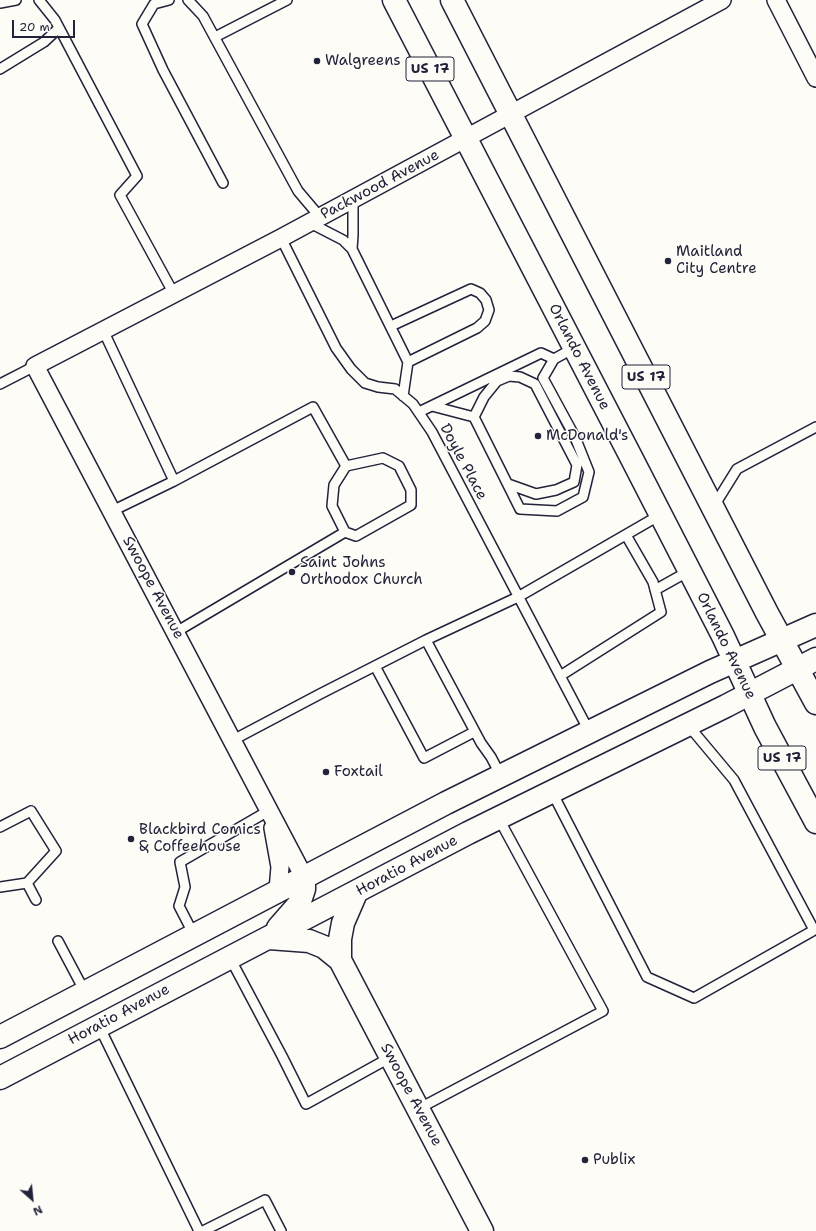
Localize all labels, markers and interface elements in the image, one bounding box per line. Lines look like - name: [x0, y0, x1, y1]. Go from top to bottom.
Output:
- scale bar: [14, 12, 77, 38]
- text: 20 m: [19, 19, 50, 35]
- place label: Walgreens: [325, 52, 401, 70]
- marker: Walgreens: [312, 56, 322, 66]
- road number: US 17: [406, 57, 454, 81]
- street label: Packwood Avenue: [318, 146, 442, 224]
- place label: Maitland City Centre: [676, 243, 757, 278]
- marker: Maitland City Centre: [663, 256, 673, 266]
- street label: Orlando Avenue: [544, 301, 614, 413]
- road number: US 17: [622, 365, 670, 389]
- street label: Doyle Place: [435, 421, 491, 503]
- place label: McDonald's: [546, 427, 628, 445]
- marker: McDonald's: [533, 431, 543, 441]
- street label: Swoope Avenue: [118, 534, 188, 642]
- place label: Saint Johns Orthodox Church: [300, 554, 423, 589]
- marker: Saint Johns Orthodox Church: [287, 567, 297, 577]
- street label: Orlando Avenue: [692, 590, 760, 702]
- road number: US 17: [758, 746, 806, 770]
- place label: Foxtail: [334, 763, 383, 781]
- marker: Foxtail: [321, 767, 331, 777]
- place label: Blackbird Comics & Coffeehouse: [139, 821, 261, 856]
- street label: Horatio Avenue: [353, 832, 461, 900]
- marker: Blackbird Comics & Coffeehouse: [126, 834, 136, 844]
- street label: Horatio Avenue: [65, 981, 173, 1049]
- street label: Swoope Avenue: [376, 1041, 446, 1149]
- place label: Publix: [593, 1151, 635, 1169]
- marker: Publix: [580, 1155, 590, 1165]
- north arrow: [12, 1179, 52, 1219]
- text: N: [30, 1201, 45, 1219]

